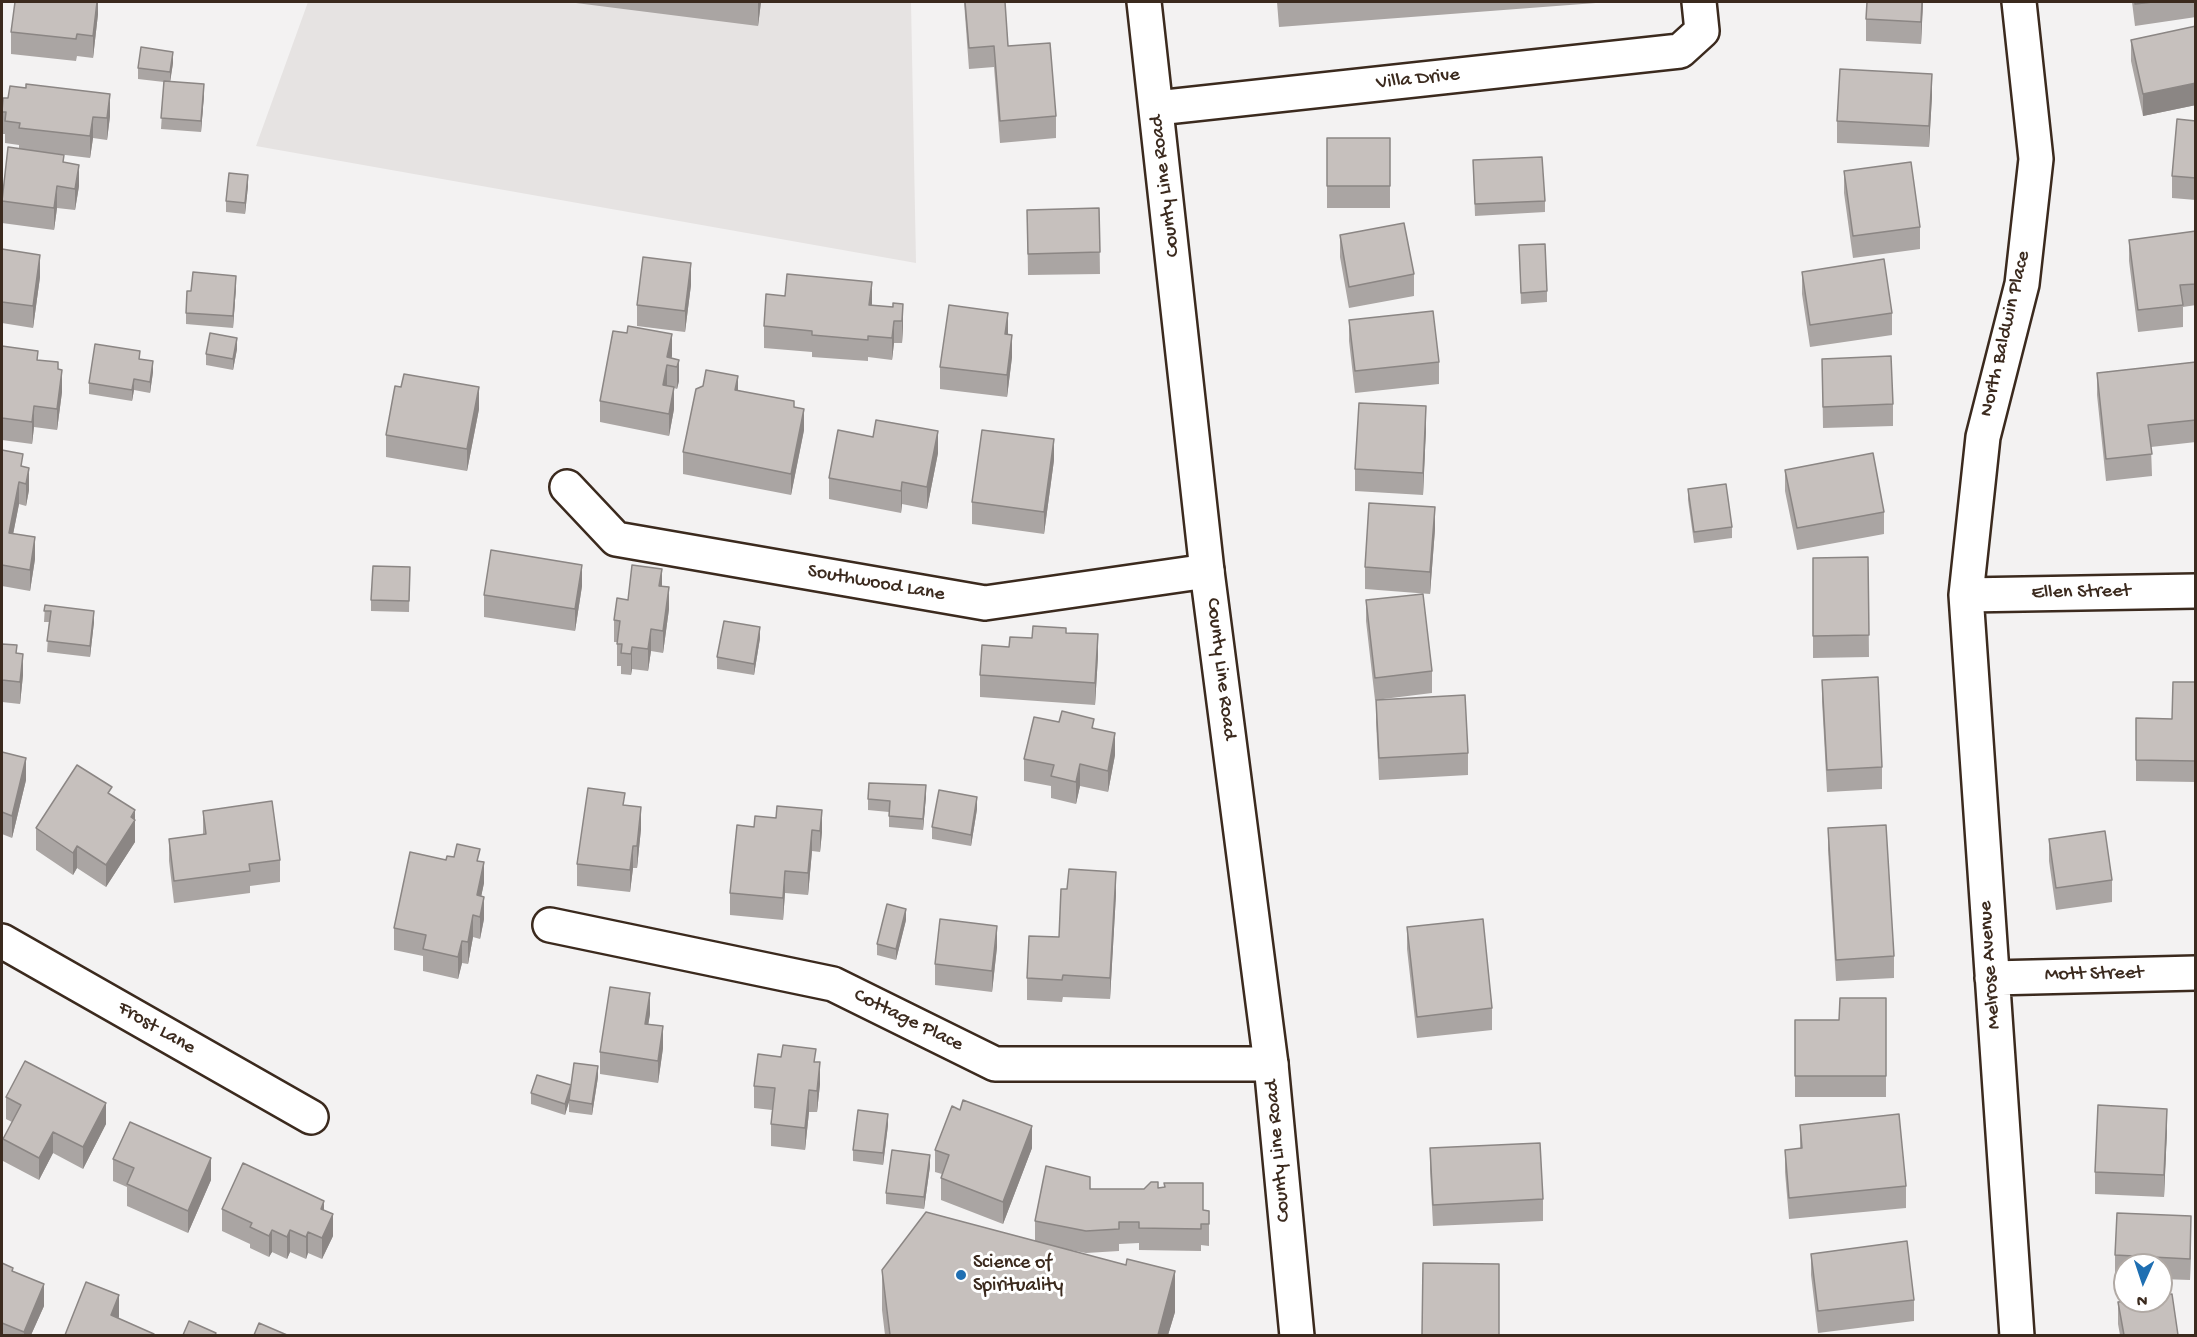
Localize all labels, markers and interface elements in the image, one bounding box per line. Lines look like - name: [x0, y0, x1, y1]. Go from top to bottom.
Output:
- street label: Villa Drive: [1375, 64, 1461, 96]
- street label: County Line Road: [1145, 114, 1187, 258]
- street label: North Baldwin Place: [1975, 249, 2037, 419]
- street label: Southwood Lane: [806, 560, 946, 608]
- street label: Ellen Street: [2031, 580, 2131, 606]
- street label: County Line Road: [1199, 597, 1241, 741]
- street label: Melrose Avenue: [1975, 900, 2007, 1030]
- street label: Mott Street: [2044, 962, 2144, 988]
- street label: Cottage Place: [849, 984, 967, 1058]
- street label: Frost Lane: [113, 997, 199, 1061]
- street label: County Line Road: [1261, 1079, 1297, 1223]
- place label: Science of Spirituality: [973, 1252, 1063, 1299]
- north arrow: [2113, 1253, 2173, 1313]
- marker: Science of Spirituality: [954, 1268, 968, 1282]
- text: N: [2136, 1290, 2148, 1309]

